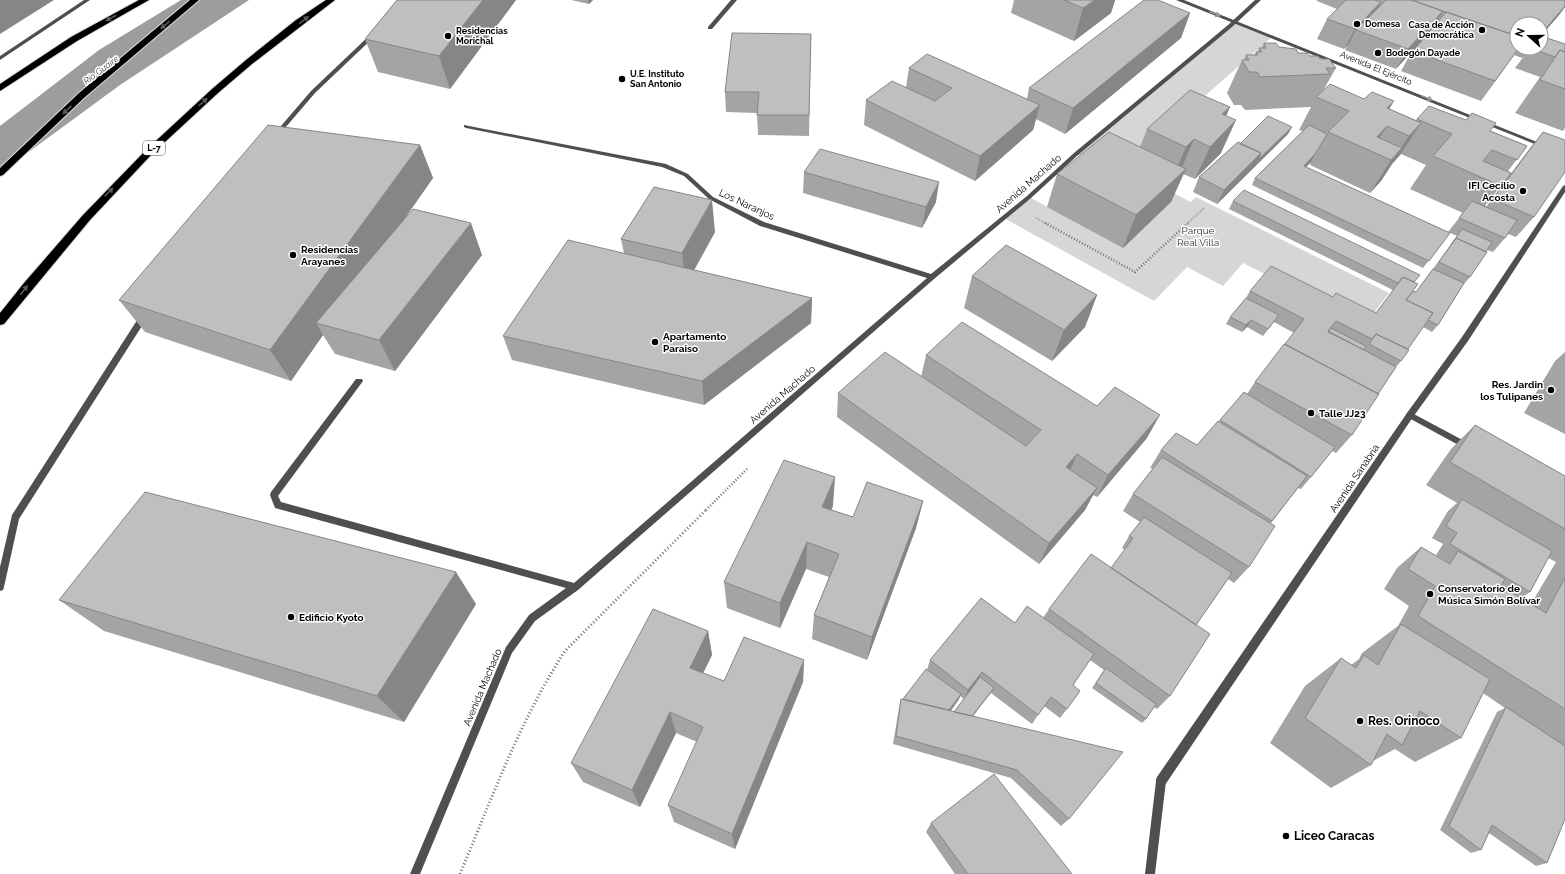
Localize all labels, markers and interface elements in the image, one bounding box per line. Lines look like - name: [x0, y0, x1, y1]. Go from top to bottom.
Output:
- one-way arrow: [1210, 11, 1222, 17]
- one-way arrow: [105, 15, 117, 21]
- one-way arrow: [298, 15, 309, 24]
- north arrow: [1509, 16, 1549, 56]
- marker: Domesa: [1352, 19, 1362, 29]
- place label: Domesa: [1365, 19, 1400, 29]
- place label: Casa de Acción Democrática: [1409, 20, 1474, 40]
- one-way arrow: [160, 21, 170, 30]
- marker: Casa de Acción Democrática: [1477, 25, 1487, 35]
- place label: Residencias Morichal: [456, 26, 508, 46]
- text: N: [1513, 26, 1528, 39]
- marker: Residencias Morichal: [443, 31, 453, 41]
- marker: Bodegón Dayade: [1373, 48, 1383, 58]
- place label: Bodegón Dayade: [1386, 48, 1461, 58]
- street label: Avenida El Ejército: [1339, 49, 1413, 87]
- water label: Río Guaire: [82, 53, 121, 86]
- place label: U.E. Instituto San Antonio: [630, 69, 685, 89]
- marker: U.E. Instituto San Antonio: [617, 74, 627, 84]
- one-way arrow: [1422, 96, 1434, 102]
- one-way arrow: [198, 97, 208, 107]
- one-way arrow: [62, 105, 71, 114]
- road number: L-7: [143, 141, 165, 155]
- street label: Avenida Machado: [993, 152, 1063, 215]
- place label: IFI Cecilio Acosta: [1468, 180, 1515, 203]
- marker: IFI Cecilio Acosta: [1518, 186, 1528, 196]
- one-way arrow: [104, 187, 114, 197]
- street label: Los Naranjos: [717, 187, 776, 222]
- park label: Parque Real Villa: [1177, 225, 1219, 248]
- place label: Residencias Arayanes: [301, 244, 358, 267]
- marker: Residencias Arayanes: [288, 250, 298, 260]
- one-way arrow: [20, 284, 28, 295]
- place label: Apartamento Paraiso: [663, 331, 726, 354]
- marker: Apartamento Paraiso: [650, 337, 660, 347]
- street label: Avenida Machado: [747, 363, 817, 426]
- place label: Res. Jardin los Tulipanes: [1480, 379, 1543, 402]
- marker: Res. Jardin los Tulipanes: [1546, 385, 1556, 395]
- marker: Talle JJ23: [1306, 408, 1316, 418]
- place label: Talle JJ23: [1319, 408, 1366, 419]
- street label: Avenida Sanabria: [1328, 442, 1381, 514]
- place label: Conservatorio de Música Simón Bolívar: [1438, 583, 1540, 606]
- marker: Conservatorio de Música Simón Bolívar: [1425, 589, 1435, 599]
- marker: Edificio Kyoto: [286, 612, 296, 622]
- place label: Edificio Kyoto: [299, 612, 364, 623]
- street label: Avenida Machado: [461, 647, 504, 727]
- place label: Res. Orinoco: [1368, 714, 1440, 728]
- marker: Res. Orinoco: [1355, 716, 1365, 726]
- place label: Liceo Caracas: [1294, 829, 1374, 843]
- marker: Liceo Caracas: [1281, 831, 1291, 841]

